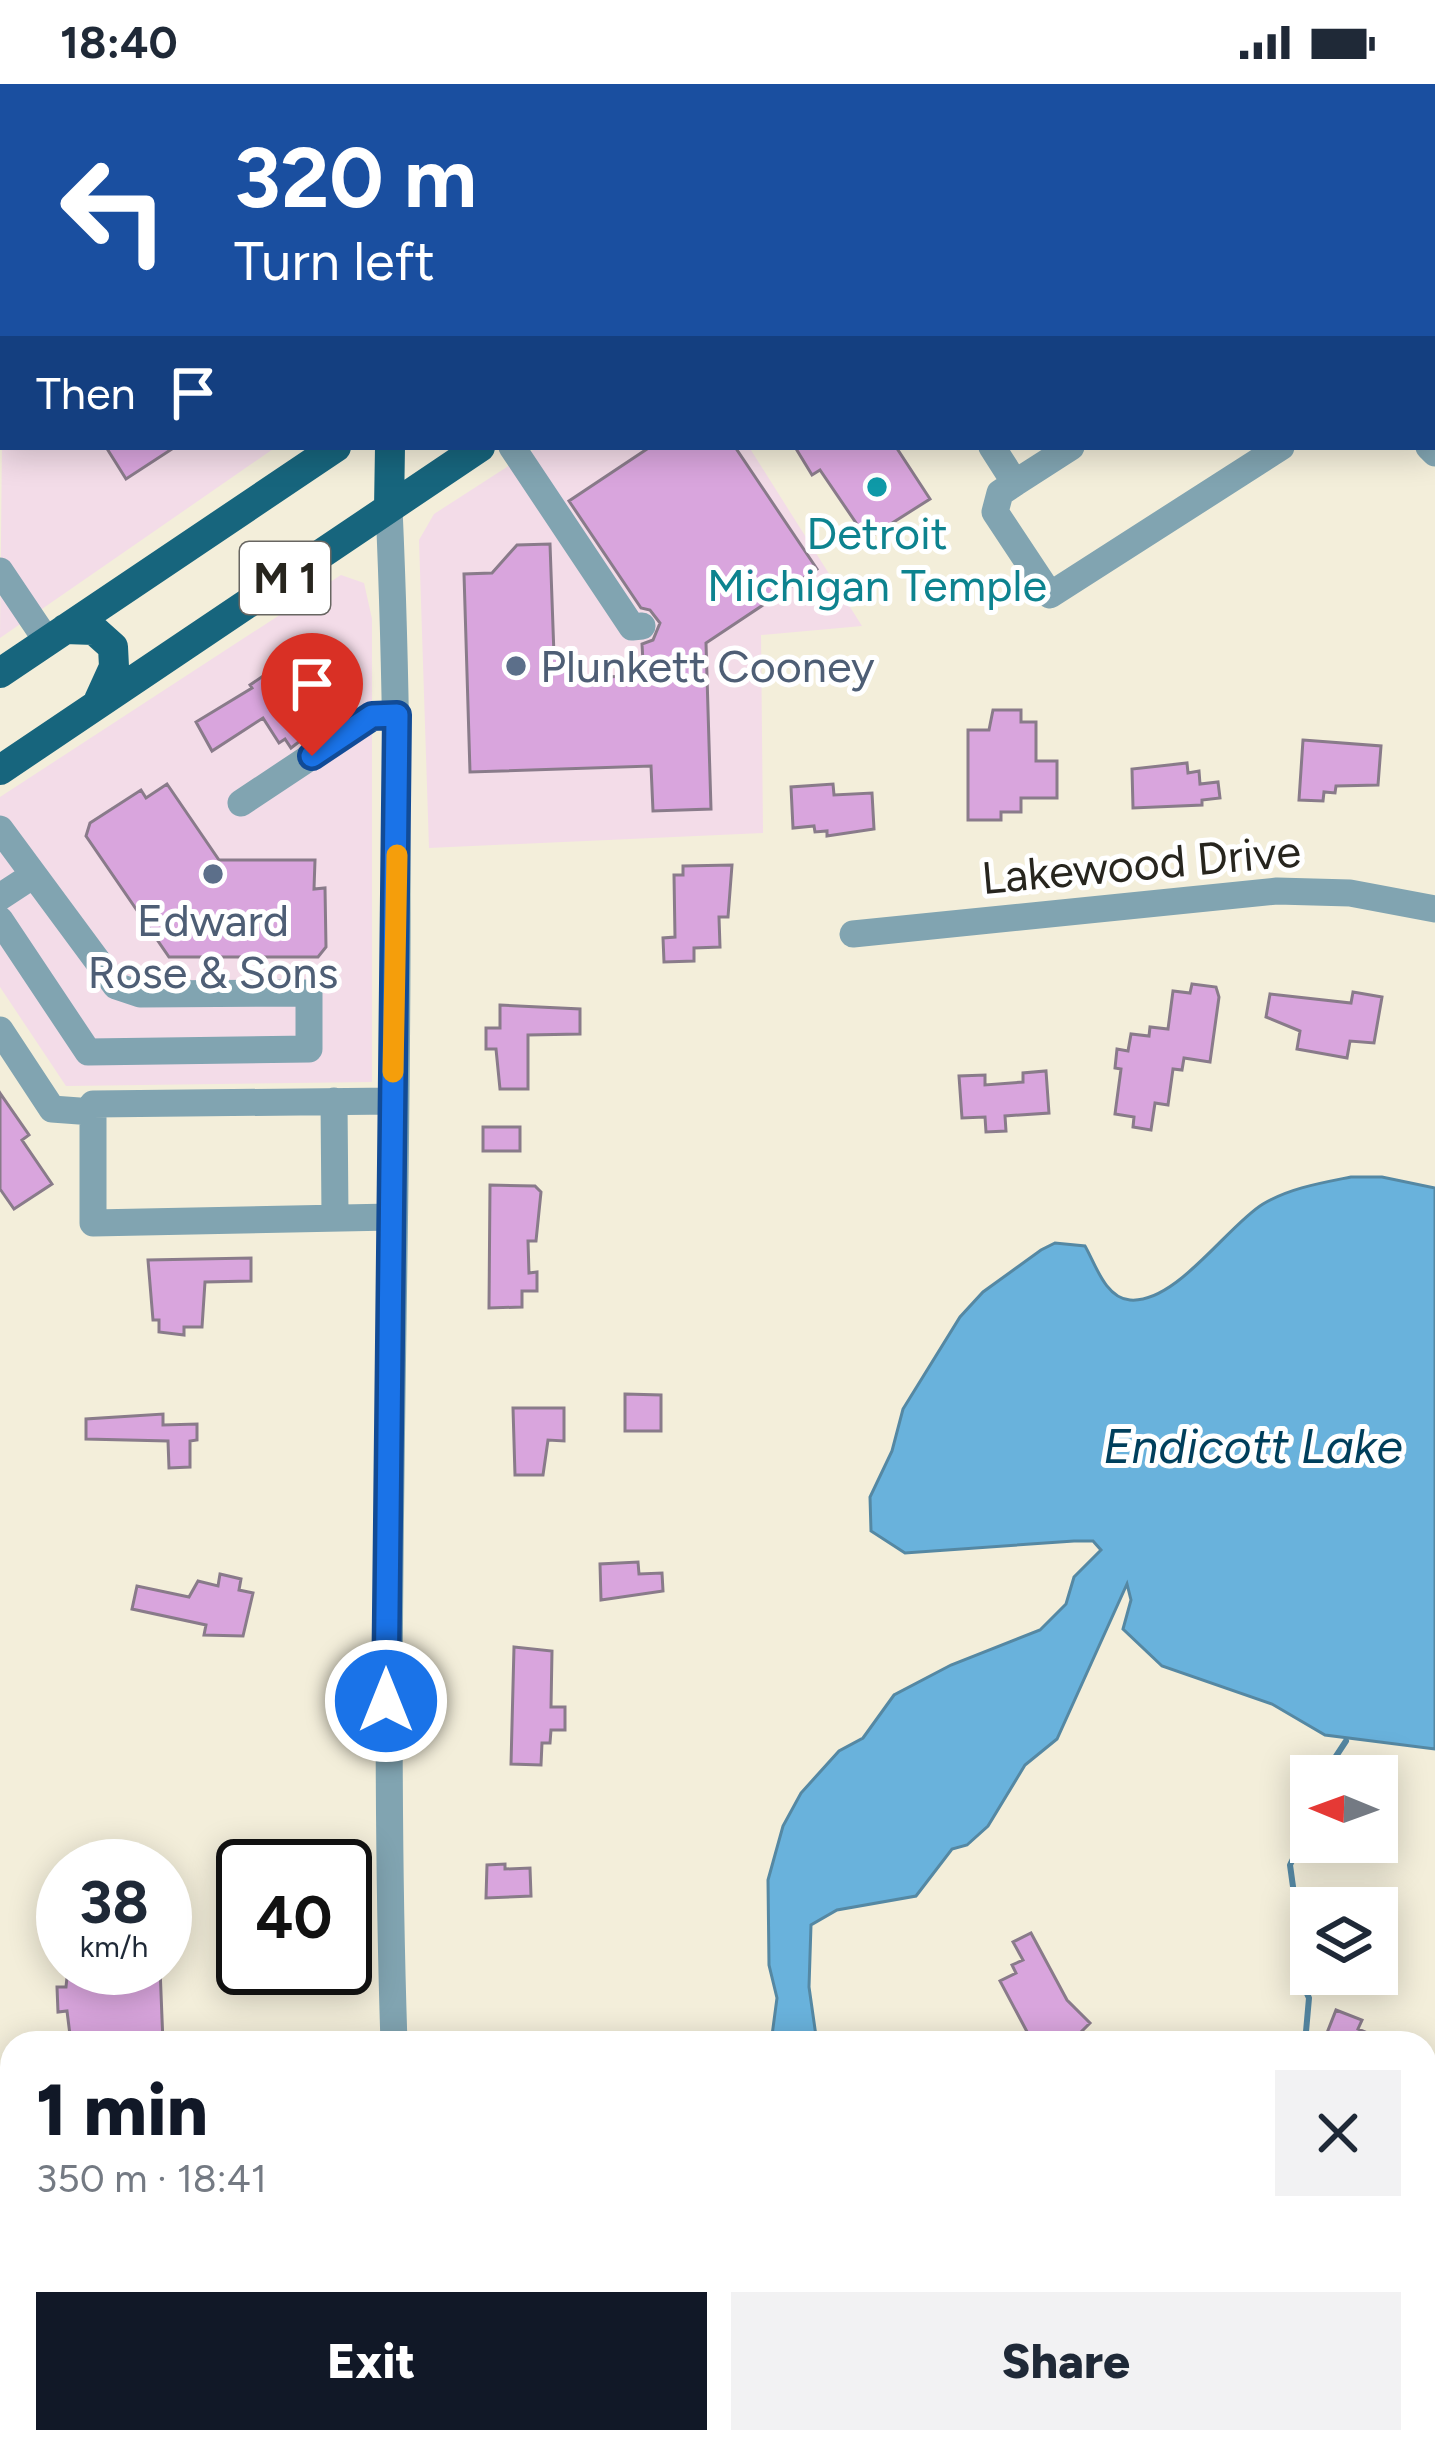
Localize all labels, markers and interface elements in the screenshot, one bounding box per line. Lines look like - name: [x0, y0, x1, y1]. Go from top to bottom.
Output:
- text: 18:40: [60, 15, 178, 69]
- text: 320 m: [234, 127, 477, 228]
- icon: left: [36, 132, 192, 288]
- text: Turn left: [234, 229, 435, 294]
- icon: arrive: [160, 360, 226, 426]
- text: Then: [36, 366, 136, 420]
- marker: Detroit Michigan Temple: [864, 474, 890, 500]
- place label: Detroit Michigan Temple: [707, 506, 1047, 612]
- road number: M 1: [240, 542, 330, 614]
- pin: [261, 633, 363, 756]
- place label: Plunkett Cooney: [540, 639, 875, 693]
- icon: arrive: [279, 651, 345, 717]
- marker: Plunkett Cooney: [503, 653, 529, 679]
- street label: Lakewood Drive: [979, 823, 1303, 905]
- marker: Edward Rose & Sons: [200, 861, 226, 887]
- place label: Edward Rose & Sons: [88, 893, 338, 999]
- water label: Endicott Lake: [1103, 1417, 1403, 1475]
- position arrow: [323, 1638, 449, 1764]
- north arrow: [1290, 1755, 1398, 1863]
- map controls: [1290, 1755, 1398, 1995]
- speed limit sign: 40: [216, 1839, 372, 1995]
- text: 38: [79, 1866, 149, 1938]
- button: layers: [1290, 1887, 1398, 1995]
- text: km/h: [80, 1928, 148, 1965]
- text: 1 min: [36, 2067, 208, 2153]
- button: close: [1275, 2070, 1401, 2196]
- text: 350 m · 18:41: [36, 2155, 267, 2202]
- button: Exit: [36, 2292, 707, 2430]
- button: Share: [731, 2292, 1401, 2430]

